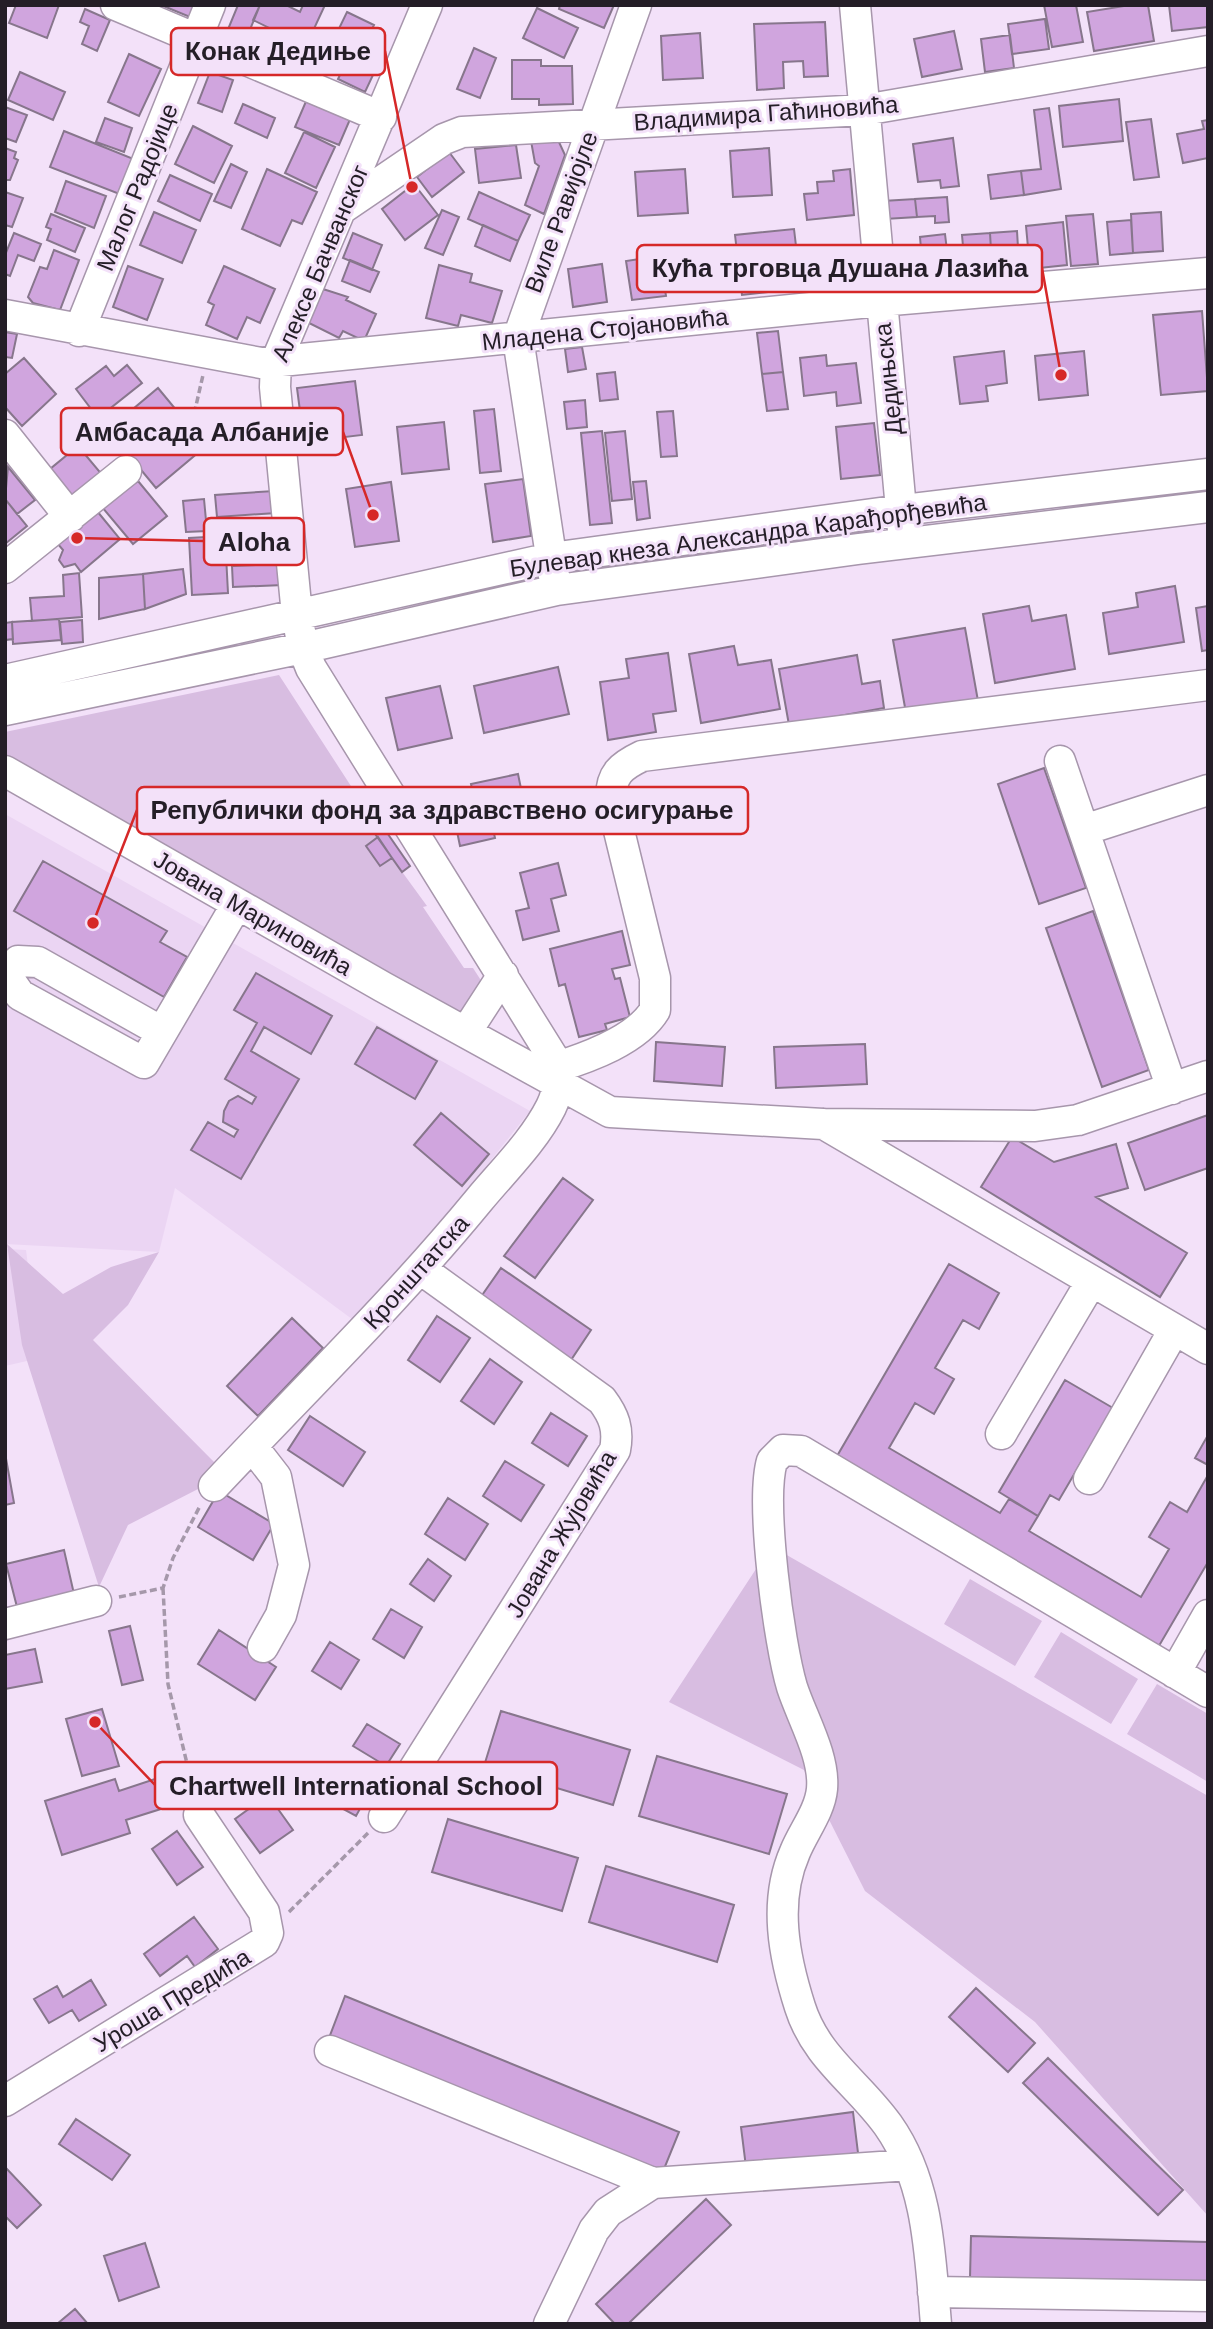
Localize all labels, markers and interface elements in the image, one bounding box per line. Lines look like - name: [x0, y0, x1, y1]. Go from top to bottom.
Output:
- callout: Конак Дедиње: [171, 28, 385, 75]
- text: Конак Дедиње: [185, 36, 371, 66]
- street label: Владимира Гаћиновића: [633, 90, 900, 136]
- street label: Малог Радојице: [91, 99, 183, 275]
- street label: Виле Равијојле: [519, 128, 603, 296]
- street label: Алексе Бачванског: [266, 160, 374, 365]
- callout: Кућа трговца Душана Лазића: [637, 245, 1042, 292]
- text: Кућа трговца Душана Лазића: [652, 253, 1029, 283]
- street label: Младена Стојановића: [481, 303, 730, 355]
- street label: Дедињска: [869, 321, 907, 436]
- callout: Амбасада Албаније: [61, 408, 343, 455]
- text: Амбасада Албаније: [75, 417, 329, 447]
- street label: Булевар кнеза Александра Карађорђевића: [508, 488, 989, 582]
- callout: Aloha: [204, 518, 304, 565]
- text: Aloha: [218, 527, 291, 557]
- callout: Републички фонд за здравствено осигурање: [137, 787, 748, 834]
- text: Републички фонд за здравствено осигурање: [150, 795, 734, 825]
- street label: Јована Мариновића: [149, 845, 357, 981]
- street label: Кронштатска: [358, 1209, 475, 1334]
- street label: Јована Жујовића: [501, 1445, 622, 1622]
- callout: Chartwell International School: [155, 1762, 557, 1809]
- text: Chartwell International School: [169, 1771, 543, 1801]
- street label: Уроша Предића: [89, 1942, 256, 2057]

